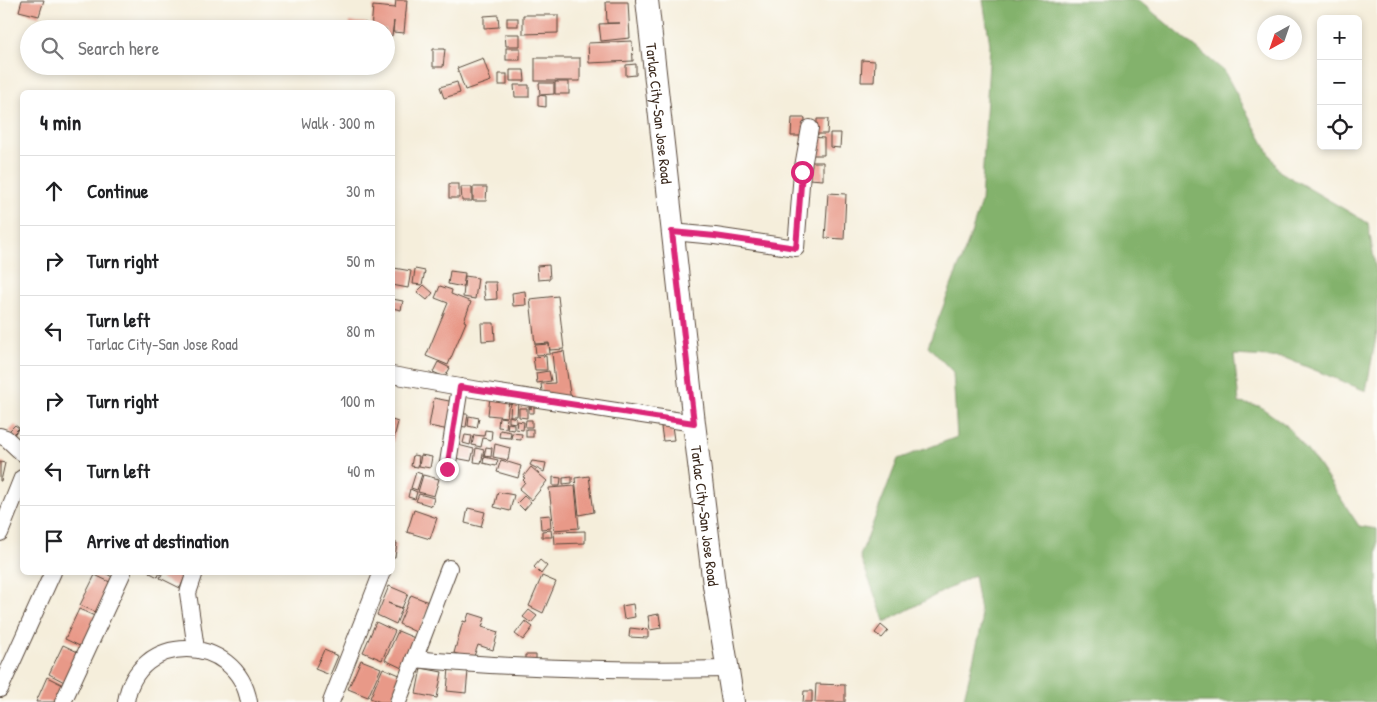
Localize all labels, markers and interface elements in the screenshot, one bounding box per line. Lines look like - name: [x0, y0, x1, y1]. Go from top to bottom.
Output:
- north arrow: [1257, 15, 1302, 60]
- map controls: [1317, 15, 1362, 150]
- button: +: [1317, 15, 1362, 60]
- search box: [20, 20, 395, 75]
- icon: search: [38, 34, 66, 62]
- text: Search here: [78, 35, 159, 61]
- street label: Tarlac City-San Jose Road: [641, 42, 678, 185]
- button: −: [1317, 60, 1362, 105]
- button: locate: [1317, 105, 1362, 150]
- text: 4 min: [40, 108, 81, 137]
- text: Walk · 300 m: [301, 112, 375, 134]
- route start: [791, 161, 814, 184]
- icon: ahead: [40, 177, 68, 205]
- text: Continue: [87, 178, 148, 204]
- text: 30 m: [346, 180, 375, 202]
- icon: right: [40, 247, 68, 275]
- text: Turn right: [87, 248, 158, 274]
- text: 50 m: [347, 250, 375, 272]
- text: Turn left: [87, 307, 150, 333]
- icon: left: [40, 317, 68, 345]
- text: 80 m: [346, 320, 375, 342]
- text: Tarlac City-San Jose Road: [87, 333, 238, 355]
- icon: right: [40, 387, 68, 415]
- text: Turn right: [87, 388, 158, 414]
- text: 100 m: [340, 390, 375, 412]
- street label: Tarlac City-San Jose Road: [686, 444, 725, 587]
- icon: left: [40, 457, 68, 485]
- text: Turn left: [87, 458, 150, 484]
- route end: [436, 458, 459, 481]
- text: 40 m: [347, 460, 375, 482]
- icon: arrive: [40, 527, 68, 555]
- text: Arrive at destination: [87, 528, 229, 554]

